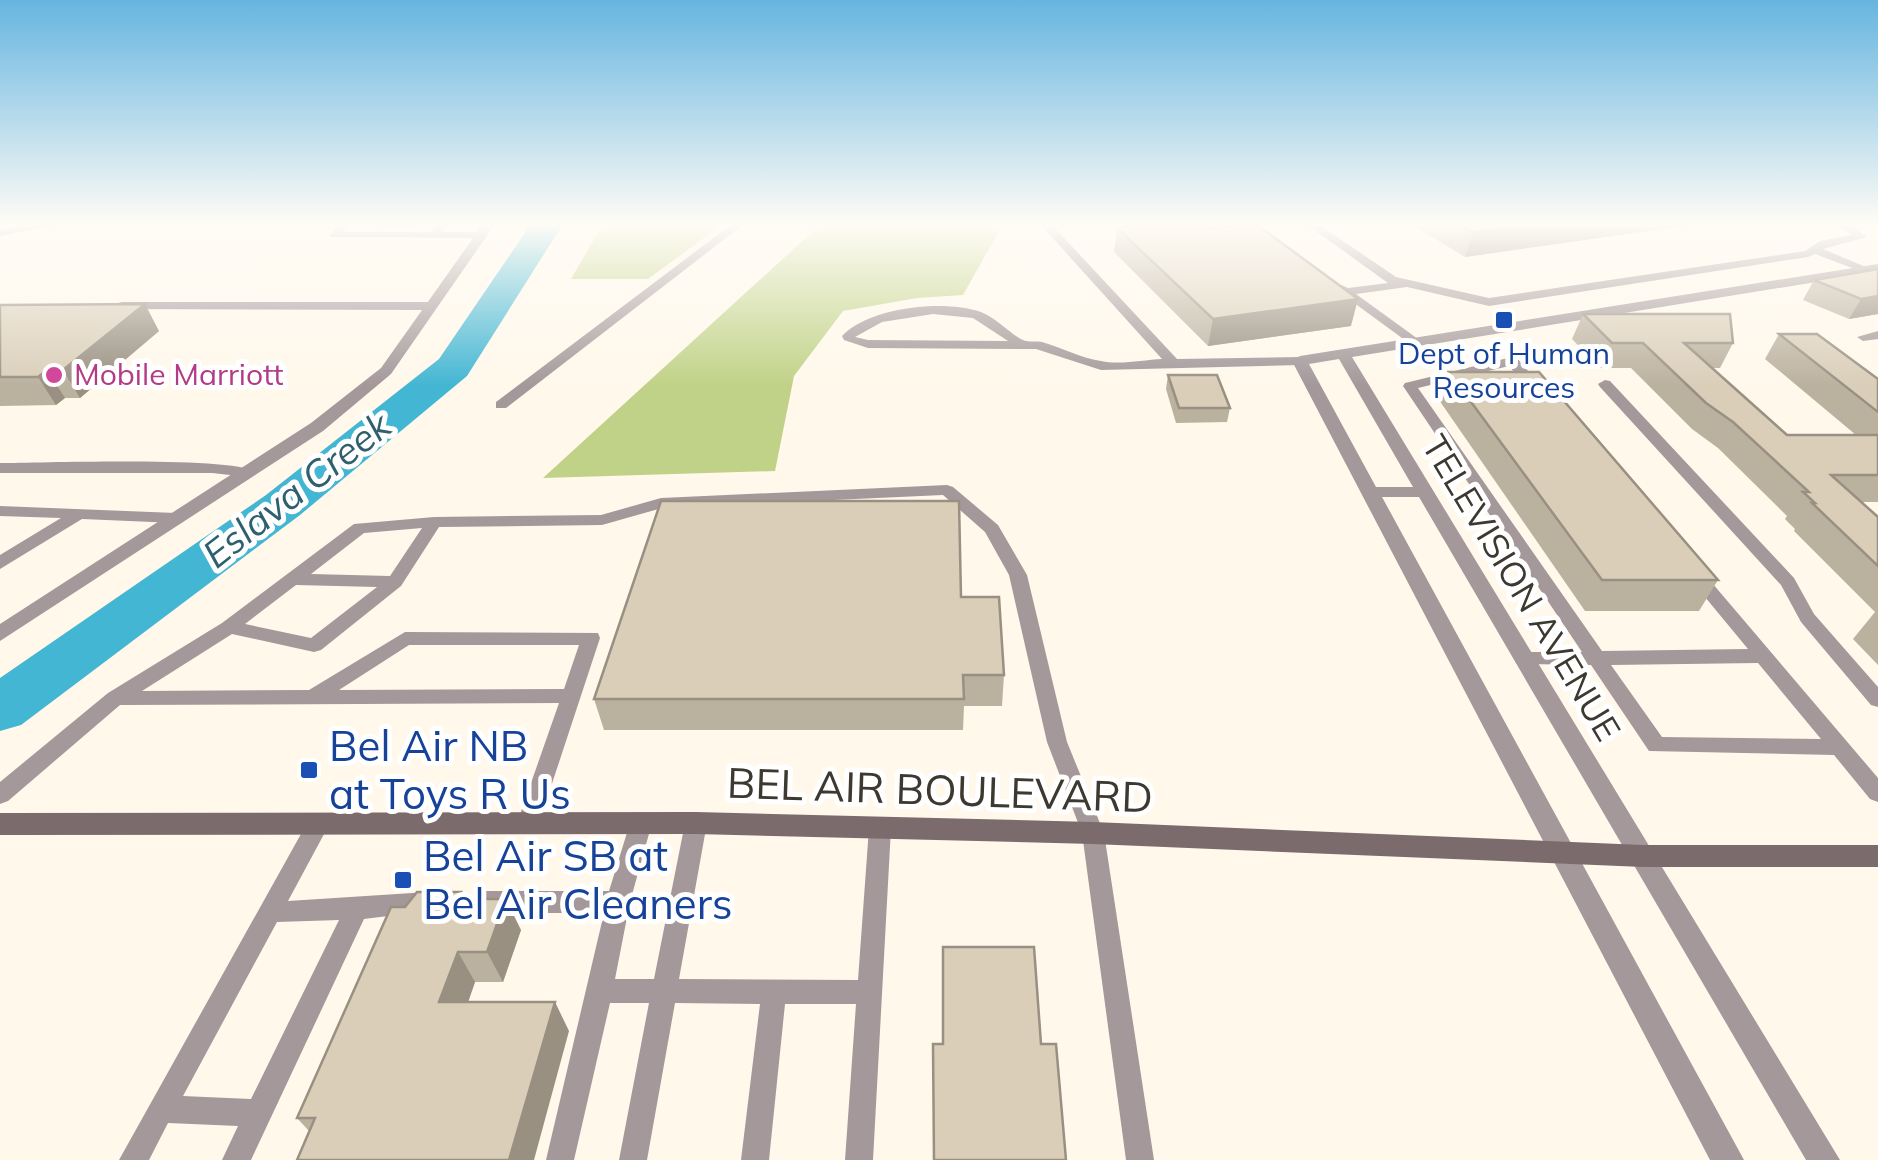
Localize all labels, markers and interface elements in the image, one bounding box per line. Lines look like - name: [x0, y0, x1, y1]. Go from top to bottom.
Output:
- marker: Dept of Human Resources: [1493, 309, 1515, 331]
- place label: Dept of Human Resources: [1398, 334, 1610, 406]
- place label: Mobile Marriott: [74, 355, 284, 393]
- marker: Mobile Marriott: [43, 364, 65, 386]
- water label: Eslava Creek: [193, 400, 401, 578]
- street label: TELEVISION AVENUE: [1413, 427, 1631, 748]
- place label: Bel Air NB at Toys R Us: [329, 719, 571, 820]
- street label: BEL AIR BOULEVARD: [726, 756, 1154, 823]
- marker: Bel Air NB at Toys R Us: [298, 759, 320, 781]
- place label: Bel Air SB at Bel Air Cleaners: [423, 829, 733, 930]
- marker: Bel Air SB at Bel Air Cleaners: [392, 869, 414, 891]

